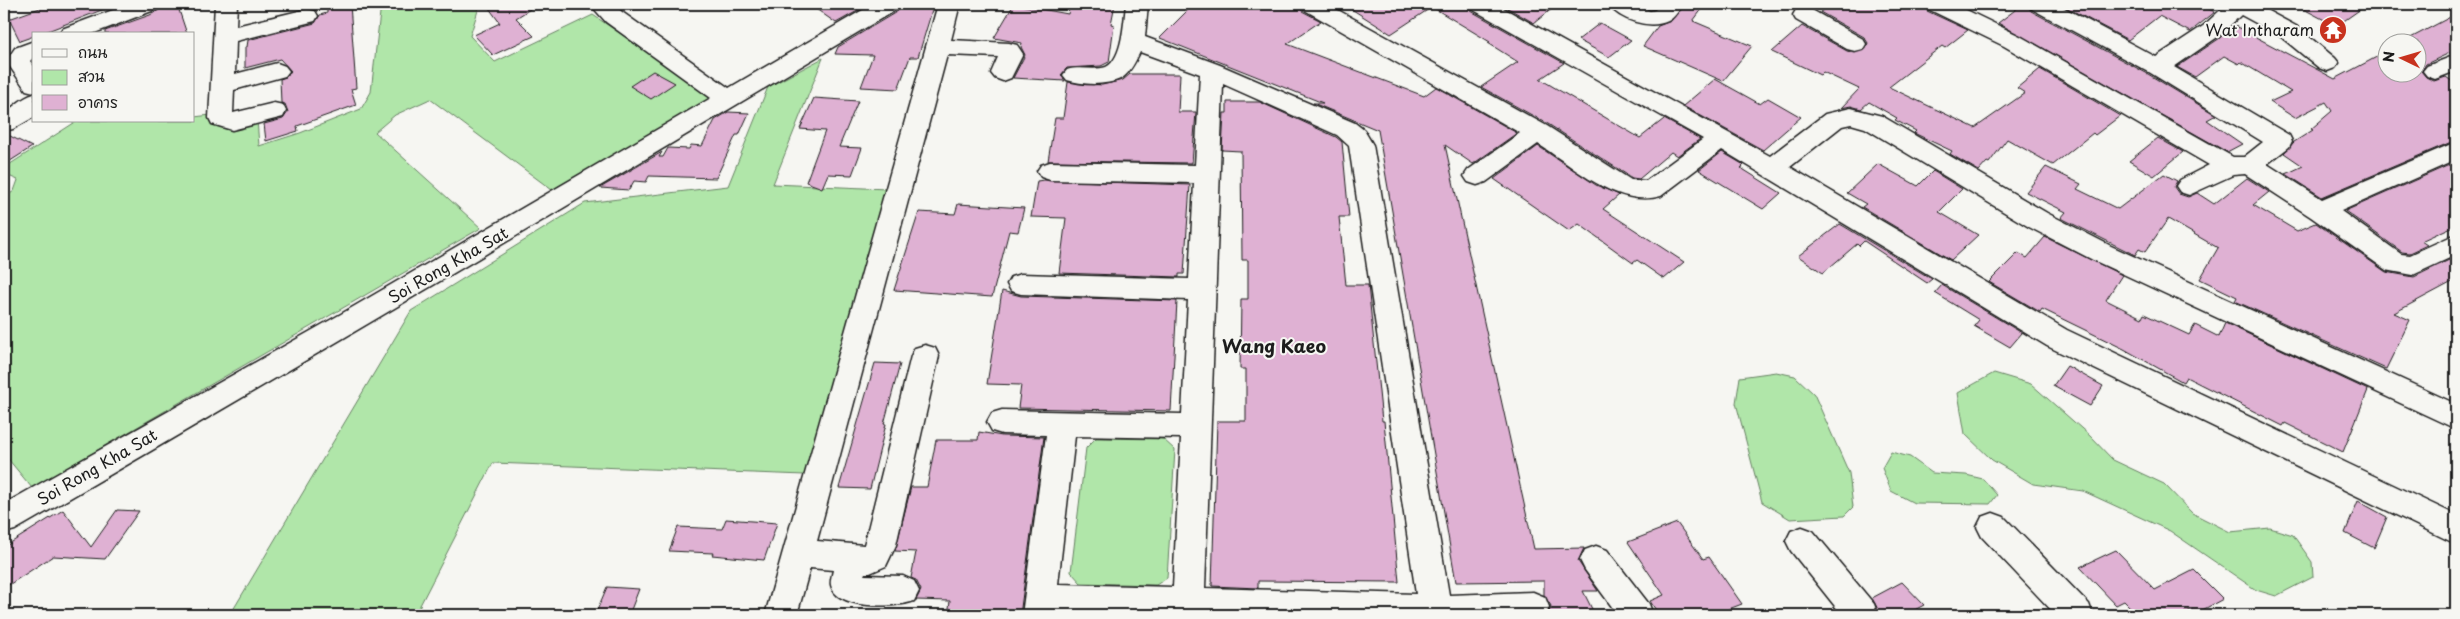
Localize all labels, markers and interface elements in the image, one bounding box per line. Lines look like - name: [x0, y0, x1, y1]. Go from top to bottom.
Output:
- temple icon: Wat Intharam: [2318, 15, 2348, 45]
- place label: Wat Intharam: [2206, 17, 2314, 41]
- legend: [32, 32, 195, 122]
- north arrow: [2378, 32, 2428, 82]
- text: ถนน: [78, 40, 107, 63]
- text: N: [2378, 50, 2399, 63]
- text: สวน: [78, 64, 105, 87]
- text: อาคาร: [78, 90, 118, 113]
- street label: Soi Rong Kha Sat: [383, 220, 512, 308]
- district label: Wang Kaeo: [1222, 332, 1326, 359]
- street label: Soi Rong Kha Sat: [32, 422, 161, 510]

